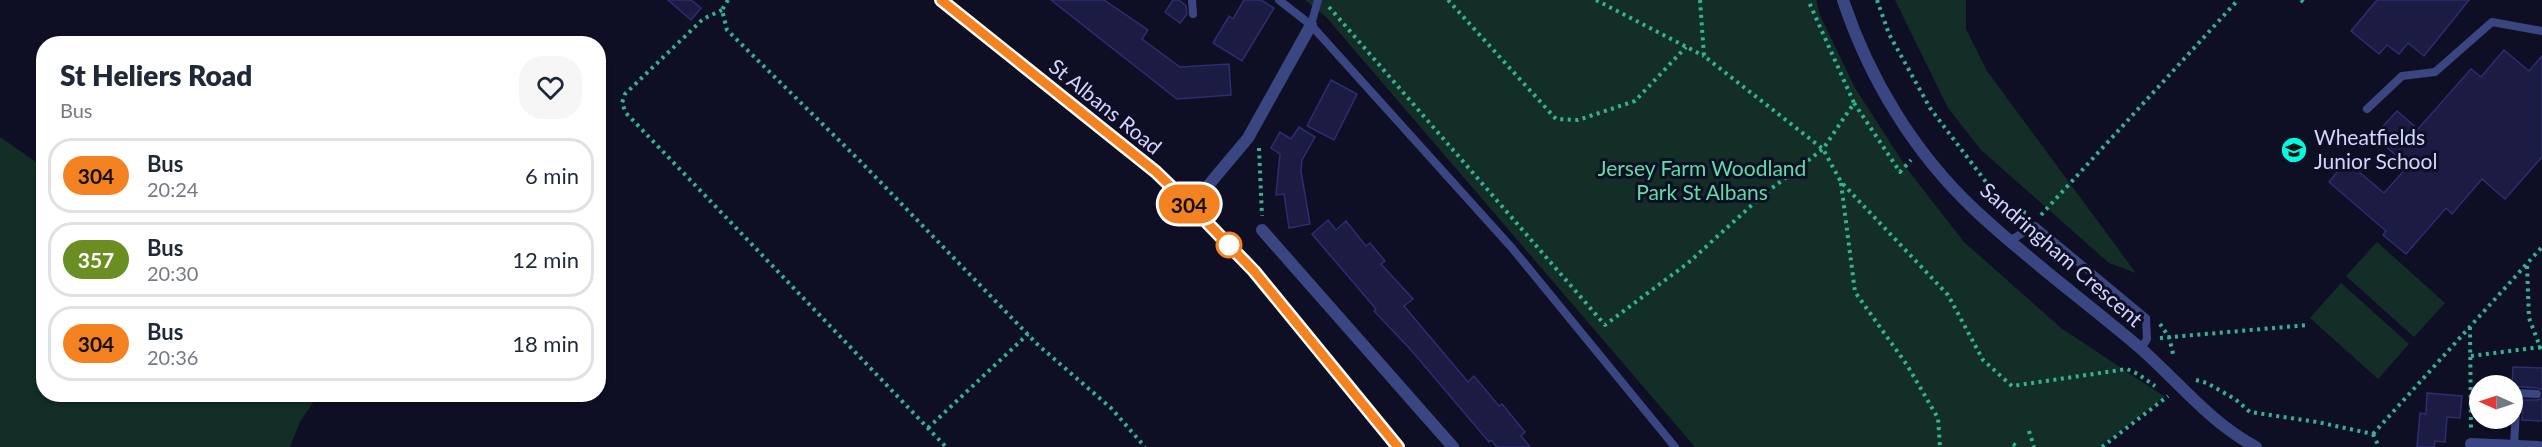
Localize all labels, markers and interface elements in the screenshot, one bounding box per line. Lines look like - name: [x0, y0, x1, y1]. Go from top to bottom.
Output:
- street label: St Albans Road: [1045, 53, 1167, 159]
- button: heart: [519, 56, 582, 119]
- text: St Heliers Road: [60, 58, 252, 92]
- text: Bus: [60, 98, 93, 122]
- place label: Wheatfields Junior School: [2314, 124, 2437, 173]
- school or university icon: Wheatfields Junior School: [2279, 135, 2309, 165]
- text: Bus: [147, 150, 183, 177]
- park label: Jersey Farm Woodland Park St Albans: [1598, 155, 1806, 204]
- text: 6 min: [525, 162, 579, 189]
- text: 304: [78, 163, 114, 188]
- text: 20:24: [147, 177, 198, 201]
- street label: Sandringham Crescent: [1976, 177, 2149, 331]
- line badge: 304: [1154, 184, 1224, 224]
- text: 304: [1171, 192, 1207, 217]
- unlabelled marker: [1216, 232, 1242, 258]
- text: Bus: [147, 234, 183, 261]
- text: 12 min: [512, 246, 579, 273]
- text: 357: [78, 247, 114, 272]
- text: 20:30: [147, 261, 198, 285]
- text: Bus: [147, 318, 183, 345]
- text: 18 min: [512, 330, 579, 357]
- text: 304: [78, 331, 114, 356]
- text: 20:36: [147, 345, 198, 369]
- north arrow: [2469, 375, 2523, 429]
- map controls: [2469, 375, 2523, 429]

